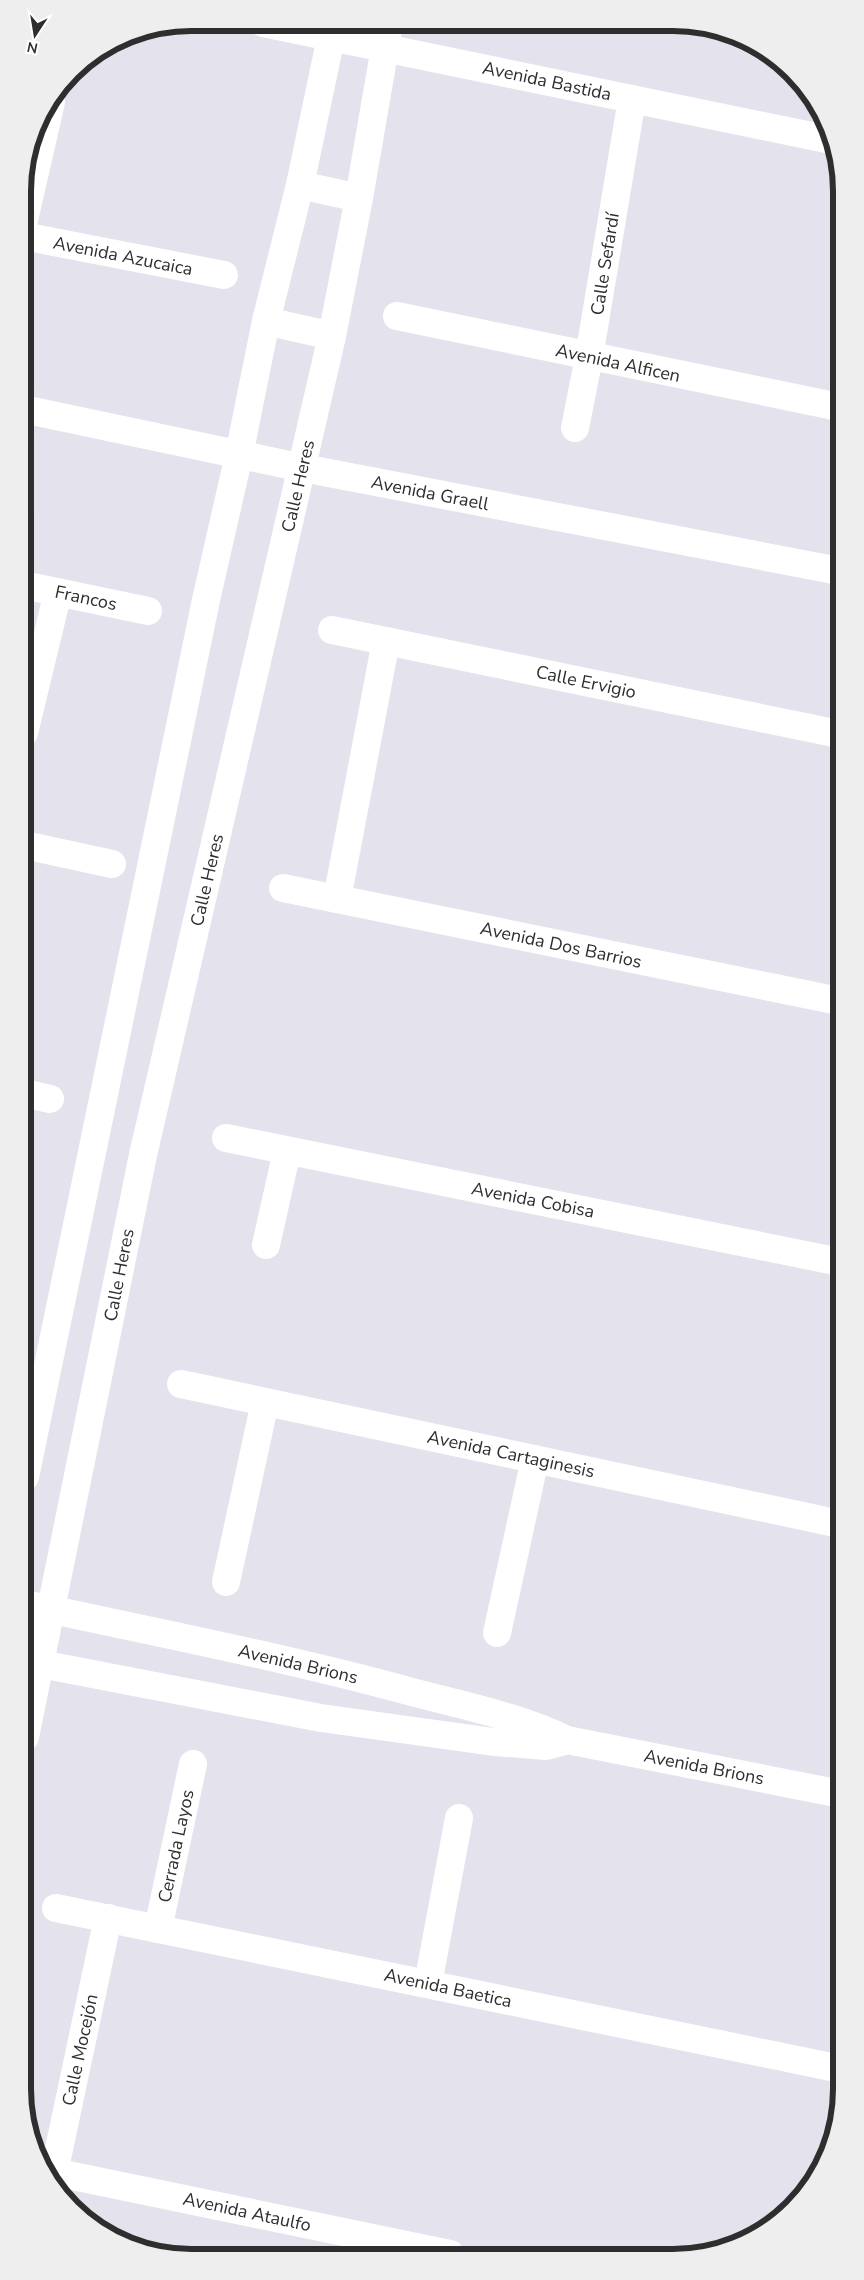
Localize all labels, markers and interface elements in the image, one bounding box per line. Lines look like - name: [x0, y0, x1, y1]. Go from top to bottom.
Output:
- north arrow: [10, 10, 60, 60]
- text: N: [25, 37, 40, 58]
- street label: Avenida Bastida: [480, 56, 614, 106]
- street label: Calle Sefardí: [585, 210, 625, 317]
- street label: Avenida Azucaica: [51, 231, 195, 281]
- street label: Avenida Alficen: [554, 338, 682, 388]
- street label: Calle Heres: [276, 438, 320, 534]
- street label: Avenida Graell: [369, 470, 492, 516]
- street label: Francos: [53, 580, 119, 616]
- street label: Calle Ervigio: [534, 660, 638, 704]
- street label: Calle Heres: [185, 832, 229, 928]
- street label: Avenida Dos Barrios: [478, 916, 644, 974]
- street label: Avenida Cobisa: [469, 1176, 597, 1224]
- street label: Calle Heres: [98, 1227, 140, 1323]
- street label: Avenida Cartaginesis: [425, 1425, 597, 1483]
- street label: Avenida Brions: [236, 1639, 360, 1689]
- street label: Avenida Brions: [642, 1744, 766, 1790]
- street label: Cerrada Layos: [152, 1787, 200, 1905]
- street label: Avenida Baetica: [382, 1963, 514, 2013]
- street label: Calle Mocejón: [56, 1992, 104, 2108]
- street label: Avenida Ataulfo: [181, 2187, 313, 2237]

